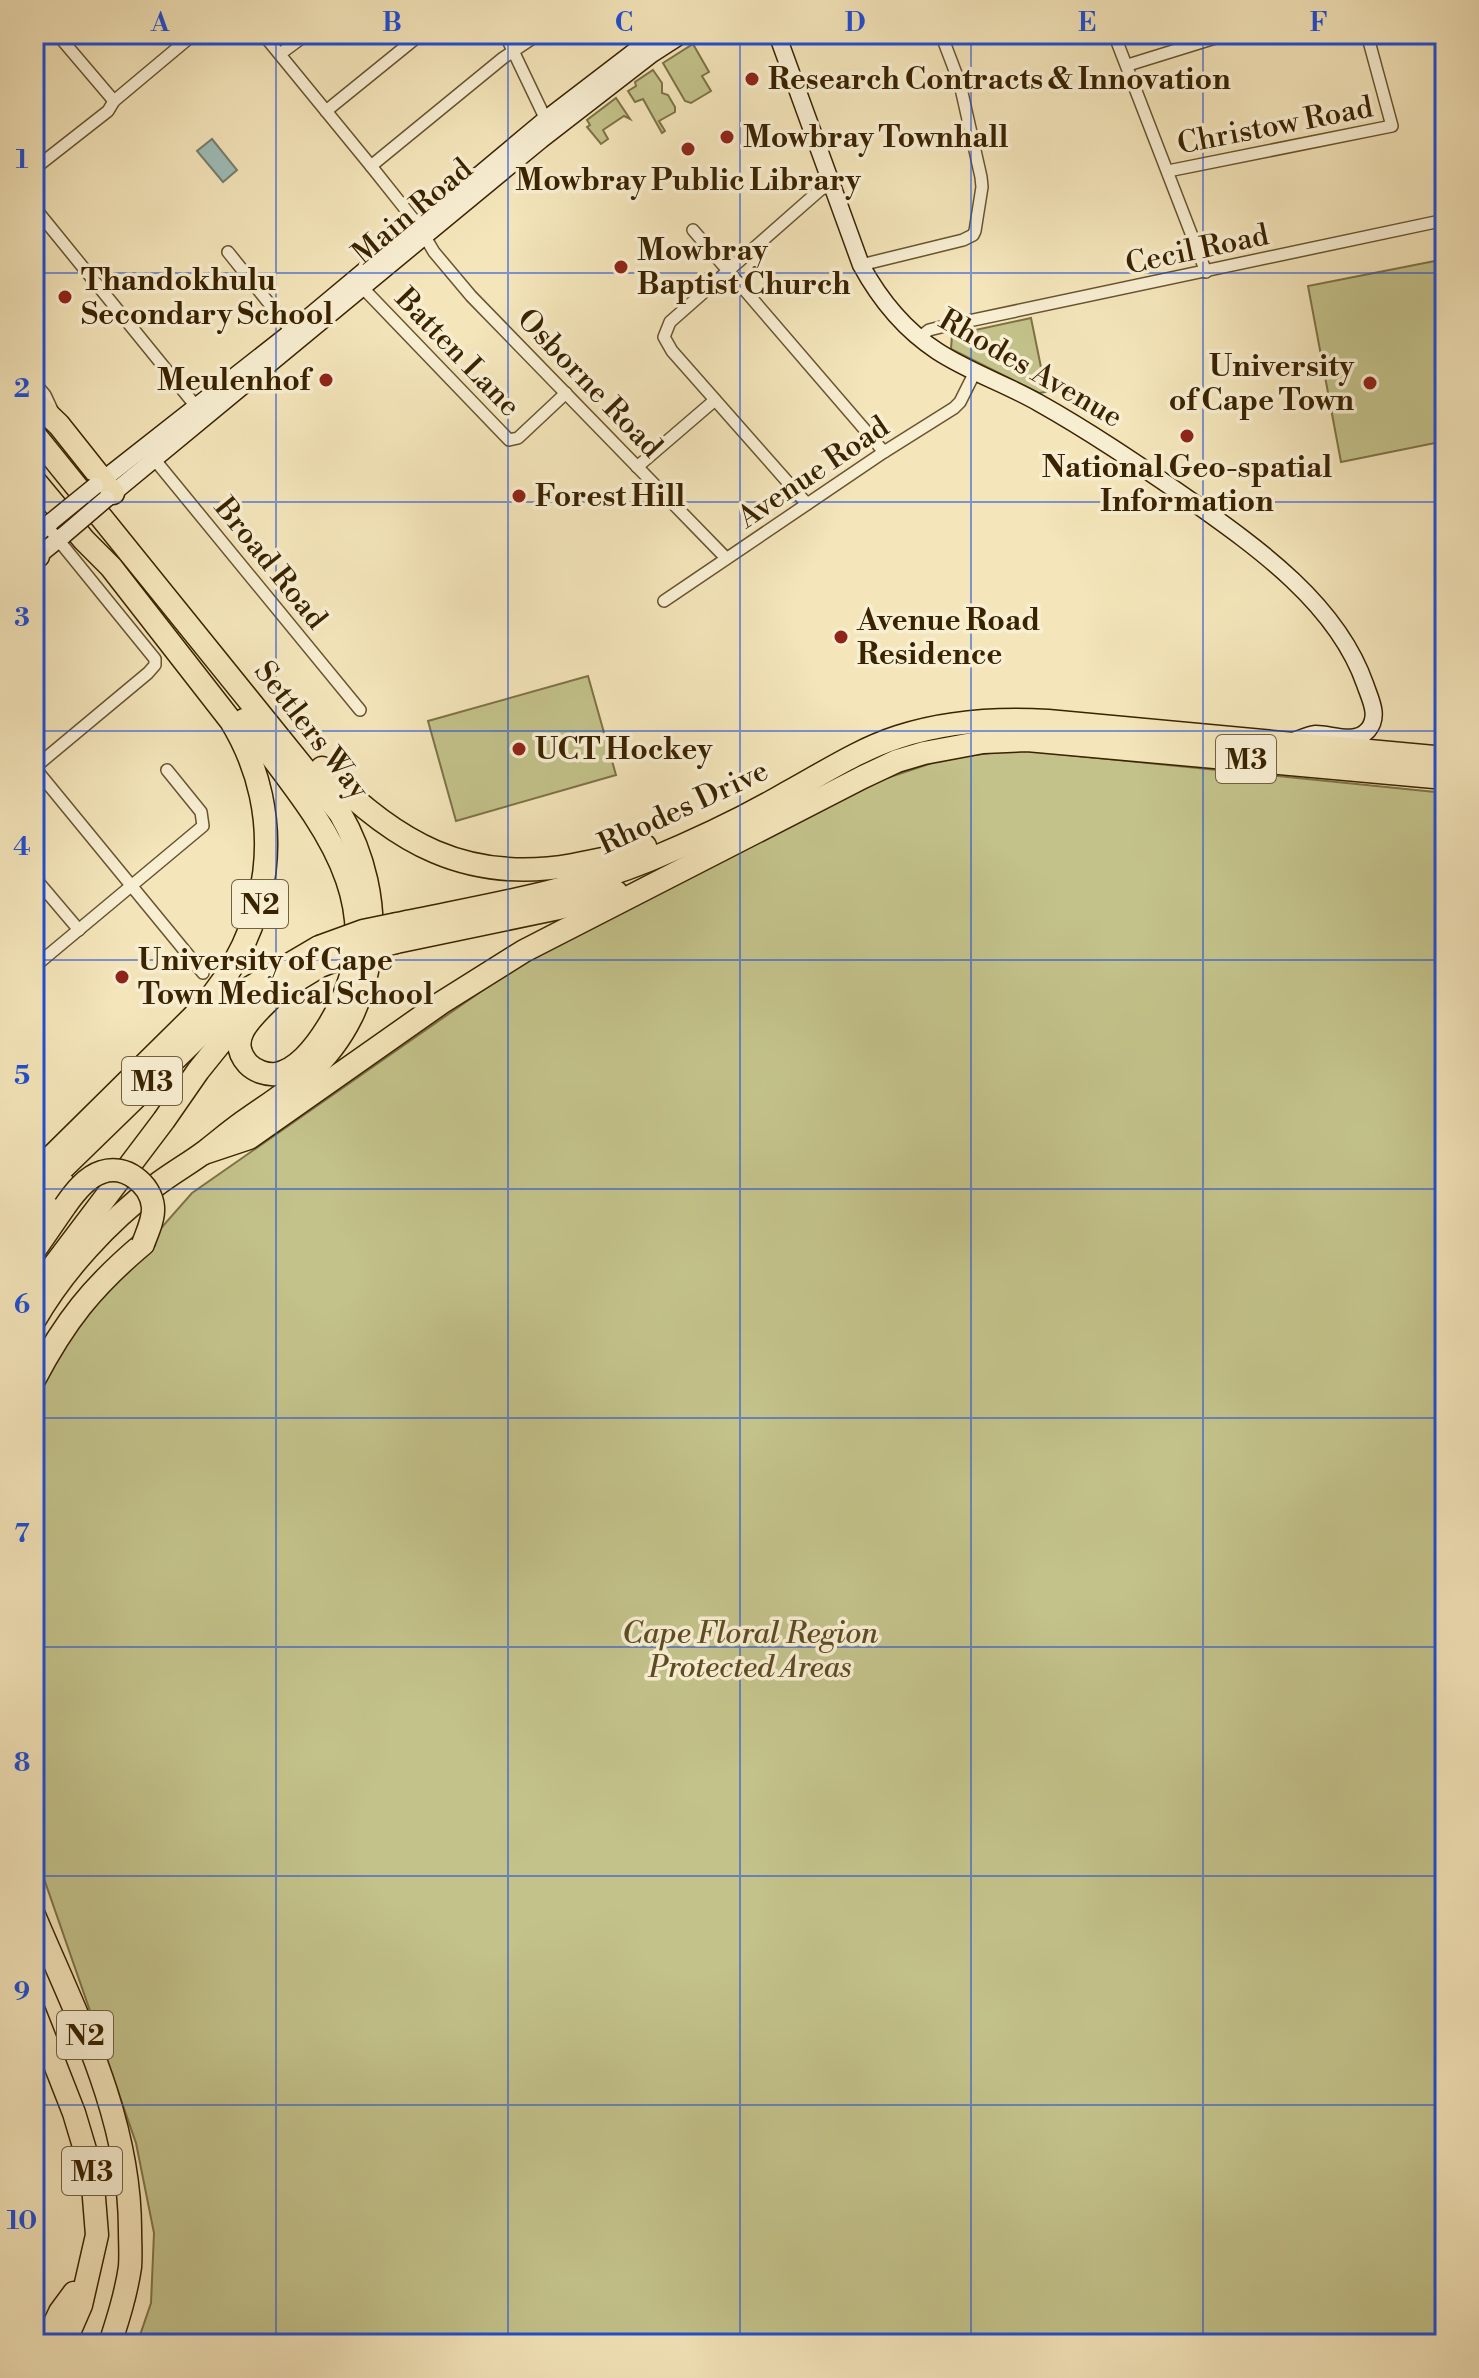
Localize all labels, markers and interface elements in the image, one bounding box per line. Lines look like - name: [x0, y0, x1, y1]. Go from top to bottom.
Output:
- text: A: [150, 7, 170, 39]
- text: B: [382, 7, 402, 39]
- text: C: [615, 7, 633, 39]
- text: D: [845, 7, 865, 39]
- text: E: [1078, 7, 1096, 39]
- text: F: [1310, 7, 1328, 39]
- place label: Research Contracts & Innovation: [768, 61, 1231, 99]
- marker: Research Contracts & Innovation: [743, 70, 761, 88]
- street label: Christow Road: [1174, 88, 1376, 164]
- place label: Mowbray Townhall: [743, 119, 1008, 157]
- marker: Mowbray Townhall: [718, 128, 736, 146]
- marker: Mowbray Public Library: [679, 140, 697, 158]
- text: 1: [16, 144, 29, 176]
- street label: Main Road: [345, 151, 480, 273]
- place label: Mowbray Public Library: [515, 162, 862, 200]
- street label: Cecil Road: [1122, 216, 1272, 284]
- place label: Mowbray Baptist Church: [637, 232, 851, 304]
- marker: Mowbray Baptist Church: [612, 258, 630, 276]
- place label: Thandokhulu Secondary School: [81, 262, 333, 334]
- street label: Batten Lane: [386, 280, 528, 425]
- marker: Thandokhulu Secondary School: [56, 288, 74, 306]
- street label: Osborne Road: [509, 301, 670, 466]
- street label: Rhodes Avenue: [932, 301, 1129, 437]
- place label: University of Cape Town: [1169, 348, 1355, 420]
- place label: Meulenhof: [157, 362, 314, 400]
- marker: Meulenhof: [317, 371, 335, 389]
- text: 2: [14, 373, 30, 405]
- marker: University of Cape Town: [1361, 374, 1379, 392]
- street label: Avenue Road: [730, 408, 897, 538]
- marker: National Geo-spatial Information: [1178, 427, 1196, 445]
- place label: National Geo-spatial Information: [1042, 449, 1332, 521]
- place label: Forest Hill: [535, 478, 685, 516]
- marker: Forest Hill: [510, 487, 528, 505]
- street label: Broad Road: [205, 489, 335, 637]
- text: 3: [14, 602, 30, 634]
- place label: Avenue Road Residence: [856, 602, 1040, 674]
- marker: Avenue Road Residence: [832, 628, 850, 646]
- street label: Settlers Way: [245, 654, 377, 808]
- place label: UCT Hockey: [535, 731, 713, 769]
- road number: M3: [1216, 735, 1276, 783]
- marker: UCT Hockey: [510, 740, 528, 758]
- street label: Rhodes Drive: [592, 752, 775, 864]
- text: 4: [13, 831, 31, 863]
- road number: N2: [232, 880, 288, 928]
- place label: University of Cape Town Medical School: [138, 942, 433, 1014]
- marker: University of Cape Town Medical School: [113, 968, 131, 986]
- road number: M3: [122, 1057, 182, 1105]
- text: 5: [14, 1060, 30, 1092]
- text: 6: [14, 1289, 30, 1321]
- text: 7: [14, 1518, 30, 1550]
- park label: Cape Floral Region Protected Areas: [622, 1615, 878, 1687]
- text: 8: [14, 1747, 30, 1779]
- text: 9: [14, 1976, 30, 2008]
- road number: N2: [57, 2011, 113, 2059]
- road number: M3: [62, 2147, 122, 2195]
- text: 10: [7, 2205, 37, 2237]

